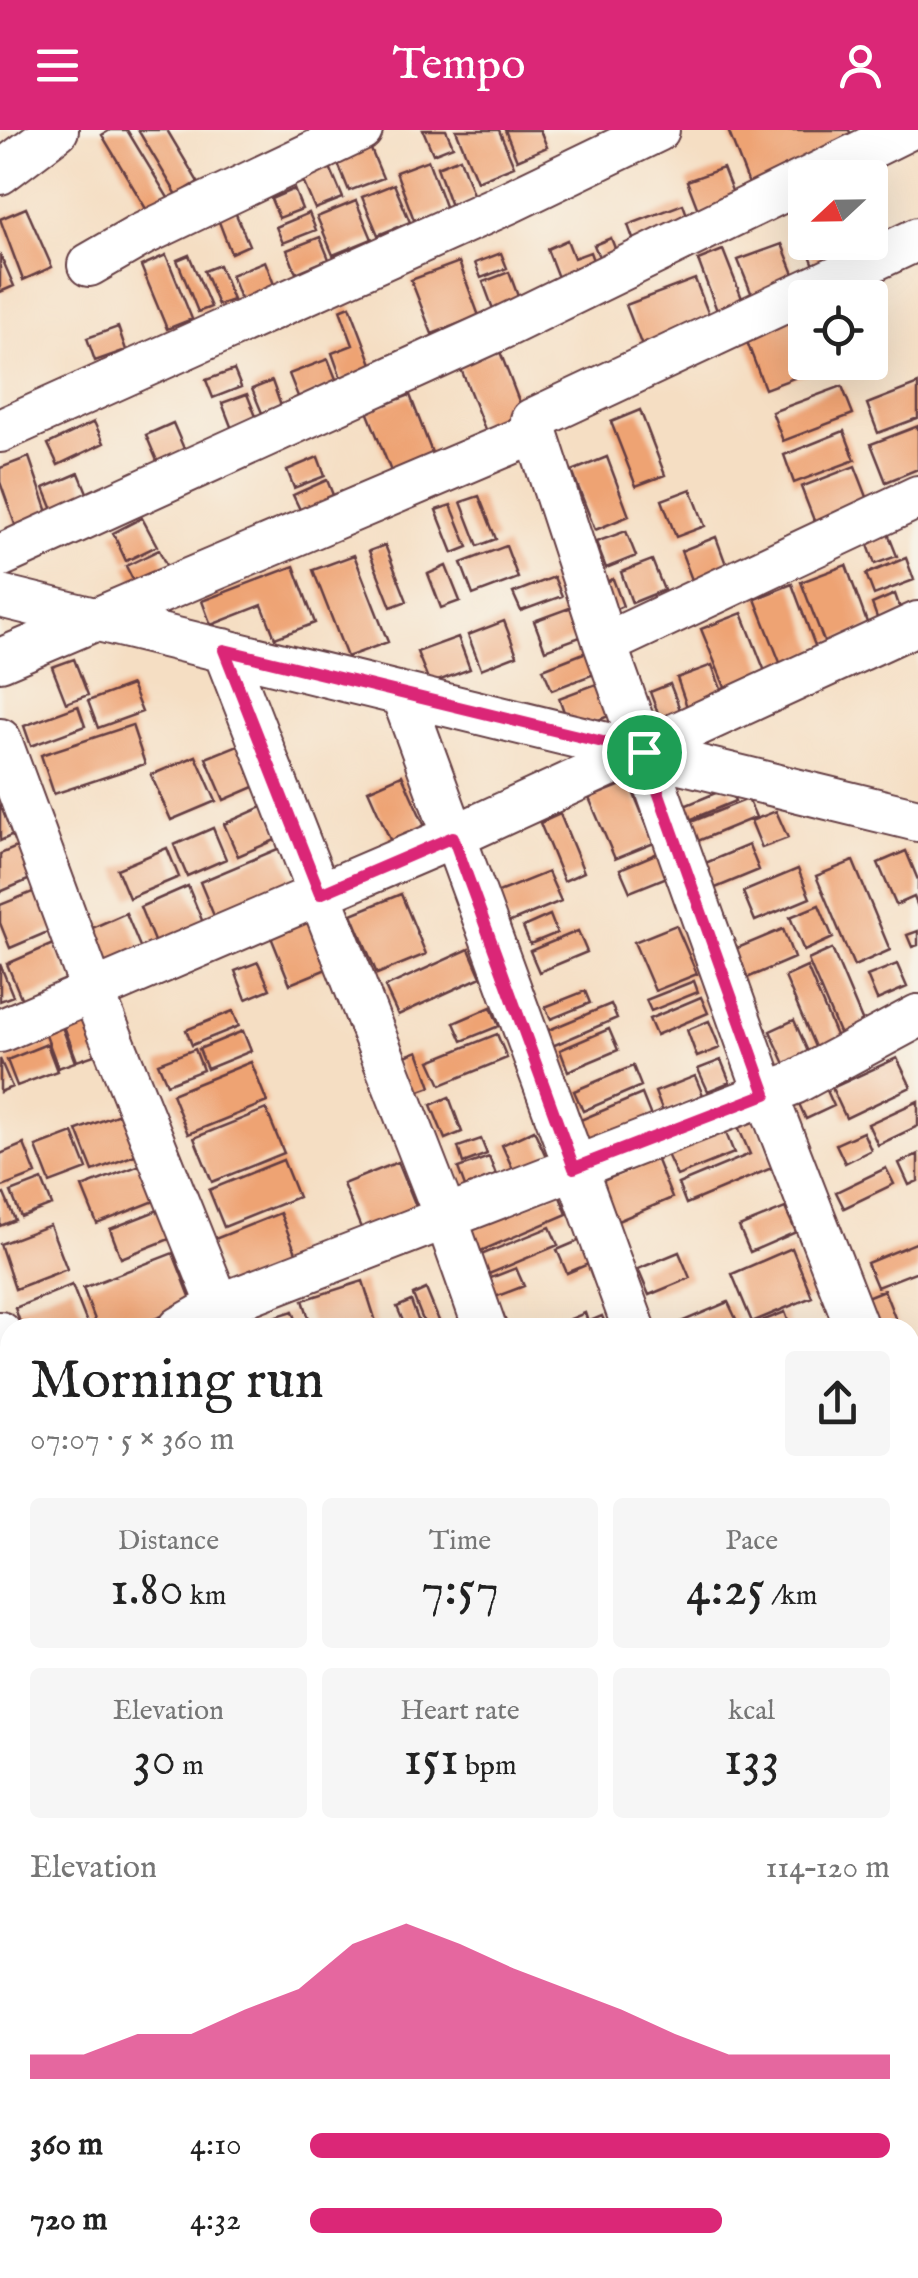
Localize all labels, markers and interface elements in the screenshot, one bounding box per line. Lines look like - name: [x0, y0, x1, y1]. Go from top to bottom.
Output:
- text: Tempo: [393, 37, 525, 94]
- icon: menu: [30, 38, 85, 93]
- icon: person: [833, 38, 888, 93]
- north arrow: [788, 160, 888, 260]
- map controls: [788, 160, 888, 380]
- button: locate: [788, 280, 888, 380]
- pin: [602, 710, 687, 795]
- icon: arrive: [617, 725, 672, 780]
- text: Morning run: [30, 1347, 324, 1417]
- button: share: [785, 1351, 890, 1456]
- text: 07:07 · 5 × 360 m: [30, 1420, 235, 1461]
- text: Distance: [118, 1524, 219, 1559]
- text: Time: [429, 1524, 491, 1559]
- text: Pace: [725, 1524, 778, 1559]
- text: 1.80: [110, 1559, 184, 1622]
- text: 7:57: [421, 1559, 499, 1622]
- text: 4:25: [686, 1559, 765, 1622]
- text: km: [184, 1579, 226, 1614]
- text: /km: [765, 1579, 817, 1614]
- text: Elevation: [113, 1694, 224, 1729]
- text: Heart rate: [400, 1694, 520, 1729]
- text: kcal: [728, 1694, 775, 1729]
- text: 30: [133, 1729, 176, 1792]
- text: 151: [403, 1729, 459, 1792]
- text: 133: [724, 1729, 780, 1792]
- text: m: [176, 1749, 204, 1784]
- text: bpm: [459, 1749, 517, 1784]
- text: Elevation: [30, 1848, 157, 1889]
- text: 114–120 m: [765, 1848, 890, 1889]
- text: 360 m: [30, 2125, 103, 2166]
- text: 4:10: [190, 2125, 242, 2166]
- text: 720 m: [30, 2200, 107, 2241]
- text: 4:32: [190, 2200, 241, 2241]

